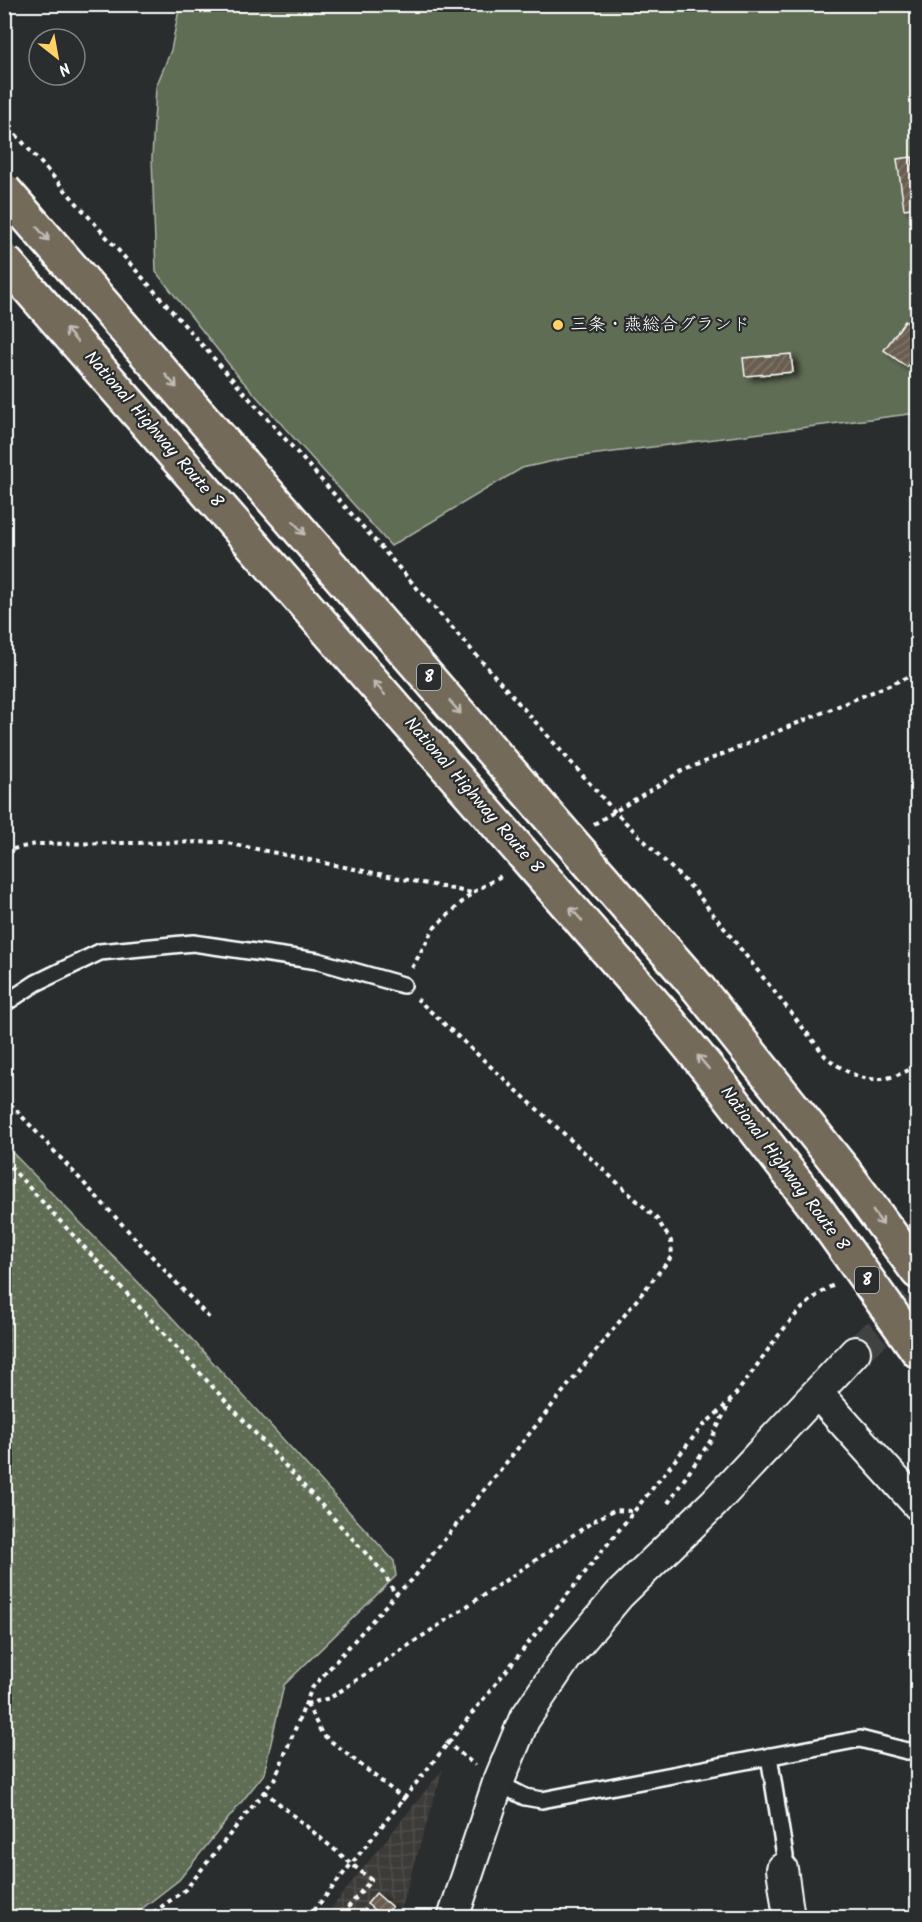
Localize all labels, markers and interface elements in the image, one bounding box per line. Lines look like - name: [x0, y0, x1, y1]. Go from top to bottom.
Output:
- north arrow: [27, 27, 87, 87]
- text: N: [53, 55, 75, 82]
- one-way arrow: [36, 226, 50, 241]
- place label: 三条・燕総合グランド: [570, 311, 750, 340]
- marker: 三条・燕総合グランド: [551, 318, 565, 332]
- one-way arrow: [64, 328, 78, 343]
- street label: National Highway Route 8: [76, 345, 230, 515]
- one-way arrow: [165, 373, 178, 389]
- one-way arrow: [293, 520, 306, 536]
- road number: 8: [417, 664, 441, 690]
- one-way arrow: [372, 681, 386, 696]
- one-way arrow: [448, 699, 462, 714]
- street label: National Highway Route 8: [396, 711, 550, 881]
- one-way arrow: [569, 907, 583, 922]
- one-way arrow: [696, 1054, 709, 1070]
- street label: National Highway Route 8: [712, 1080, 856, 1258]
- one-way arrow: [872, 1210, 885, 1226]
- road number: 8: [855, 1267, 879, 1293]

